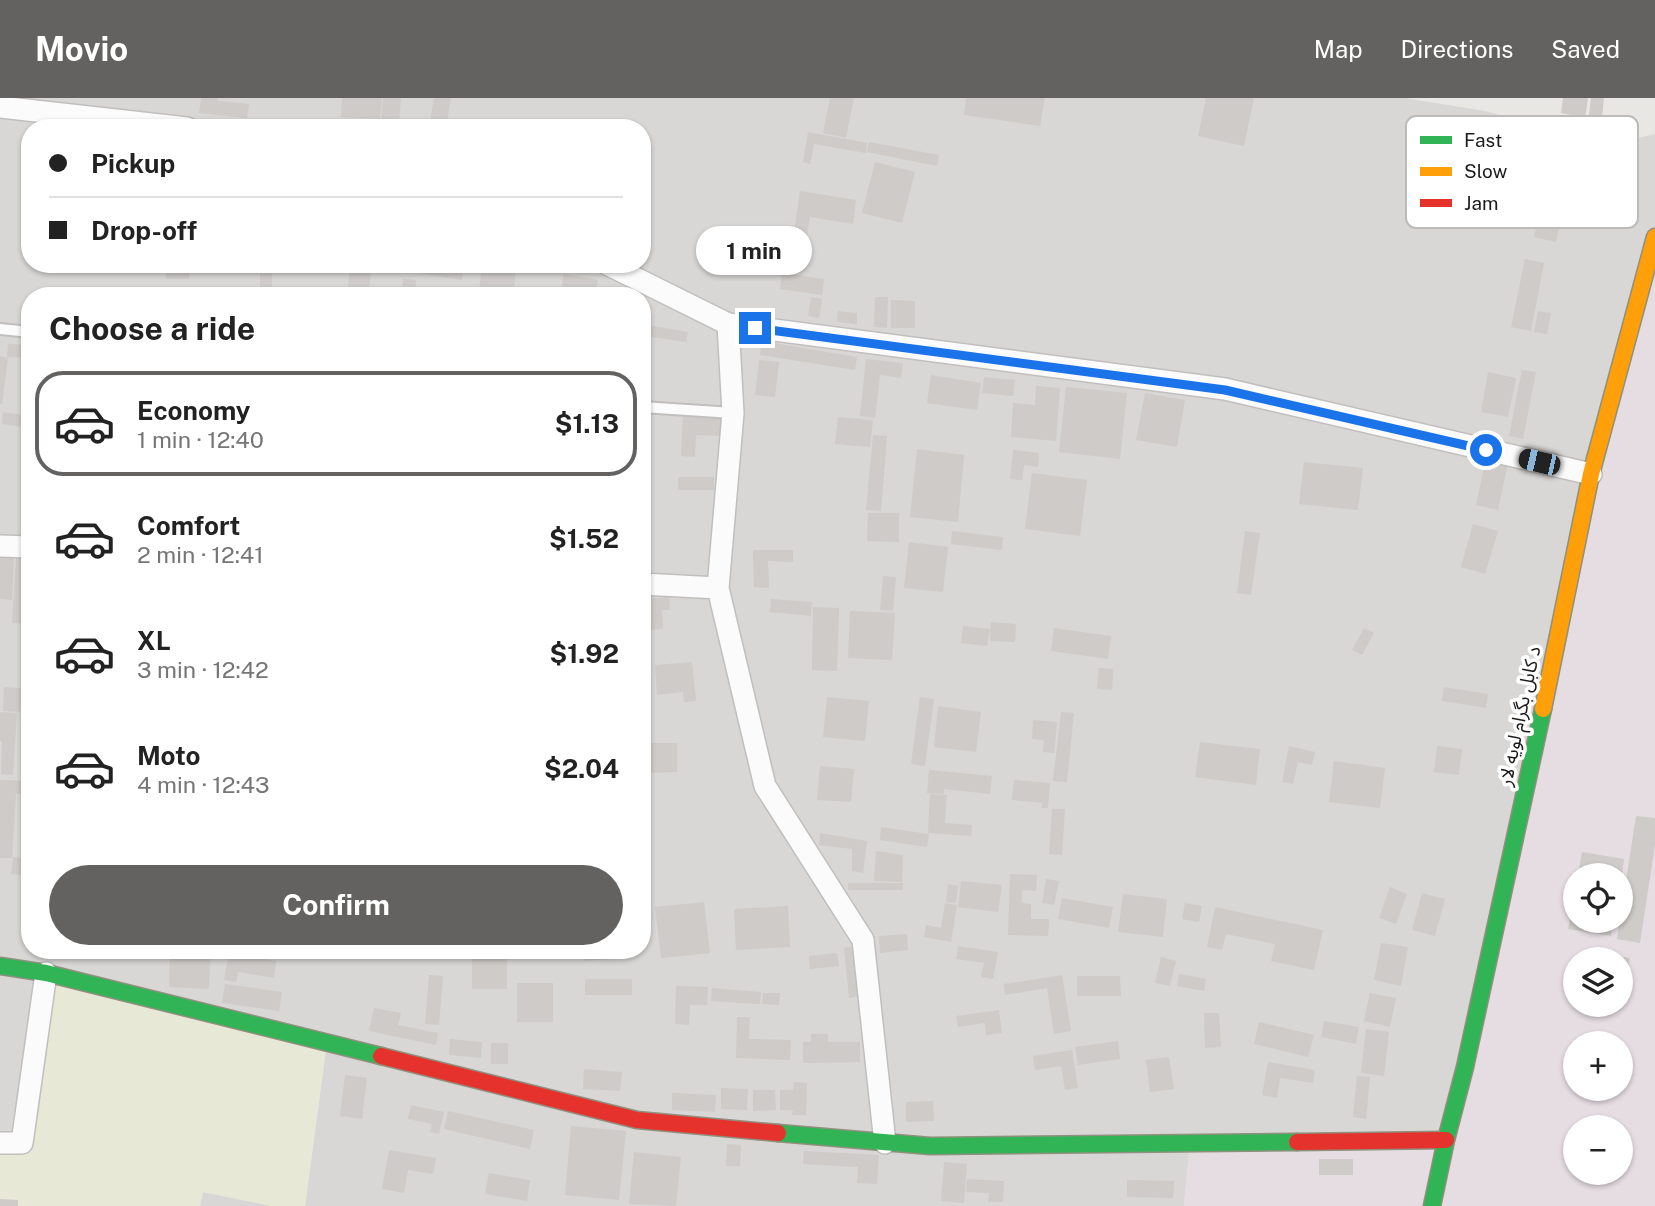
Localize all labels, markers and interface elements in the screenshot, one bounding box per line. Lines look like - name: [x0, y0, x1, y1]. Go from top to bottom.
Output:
- text: Movio: [35, 30, 128, 68]
- text: Map: [1314, 35, 1363, 63]
- text: Directions: [1401, 35, 1513, 63]
- text: Saved: [1551, 35, 1620, 63]
- legend: [1406, 116, 1638, 228]
- text: Fast: [1464, 129, 1502, 151]
- text: Pickup: [91, 148, 175, 179]
- text: Slow: [1464, 160, 1508, 182]
- text: Jam: [1464, 192, 1498, 214]
- text: Drop-off: [91, 215, 197, 246]
- callout: 1 min: [697, 226, 813, 275]
- text: 1 min: [726, 237, 782, 264]
- text: Choose a ride: [49, 310, 255, 347]
- route end: [739, 312, 771, 344]
- icon: car: [53, 392, 116, 455]
- text: Economy: [137, 395, 250, 426]
- text: $1.13: [555, 408, 619, 439]
- text: 1 min · 12:40: [137, 426, 264, 453]
- route start: [1470, 434, 1502, 466]
- car: [1517, 447, 1562, 477]
- icon: car: [53, 507, 116, 570]
- text: Comfort: [137, 510, 240, 541]
- text: $1.52: [549, 523, 619, 554]
- text: 2 min · 12:41: [137, 541, 264, 568]
- icon: car: [53, 622, 116, 685]
- text: XL: [137, 625, 171, 656]
- text: $1.92: [550, 638, 619, 669]
- street label: د کابل بگرام لویه لار: [1493, 644, 1548, 790]
- text: 3 min · 12:42: [137, 656, 269, 683]
- icon: car: [53, 737, 116, 800]
- text: Moto: [137, 740, 200, 771]
- text: $2.04: [544, 753, 619, 784]
- text: 4 min · 12:43: [137, 771, 269, 798]
- map controls: [1563, 863, 1633, 1185]
- button: locate: [1563, 863, 1633, 933]
- button: Confirm: [49, 865, 623, 945]
- button: layers: [1563, 947, 1633, 1017]
- button: +: [1563, 1031, 1633, 1101]
- button: −: [1563, 1115, 1633, 1185]

